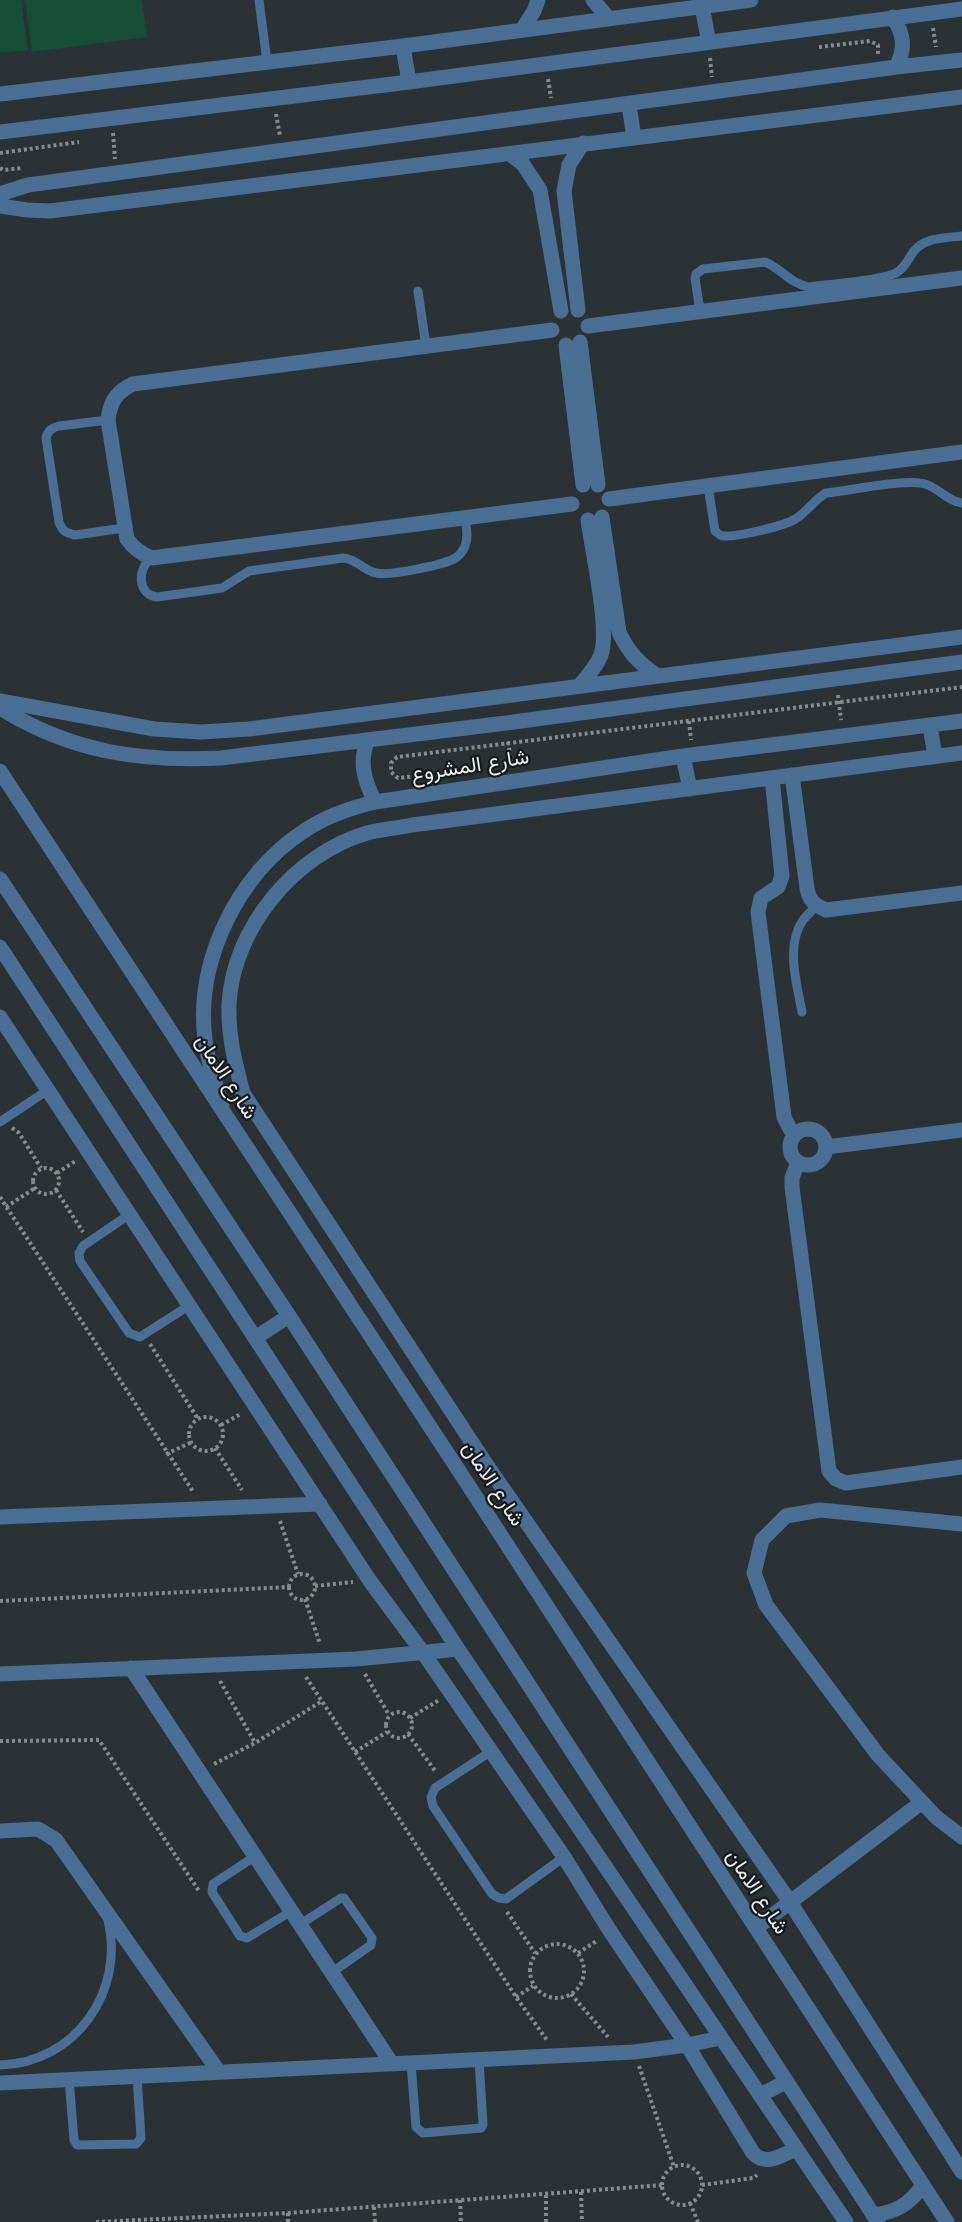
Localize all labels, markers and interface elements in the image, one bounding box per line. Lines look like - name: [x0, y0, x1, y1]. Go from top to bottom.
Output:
- street label: شارع المشروع: [409, 744, 531, 788]
- street label: شارع الامان: [189, 1030, 263, 1124]
- street label: شارع الامان: [456, 1437, 530, 1531]
- street label: شارع الامان: [720, 1845, 794, 1939]

